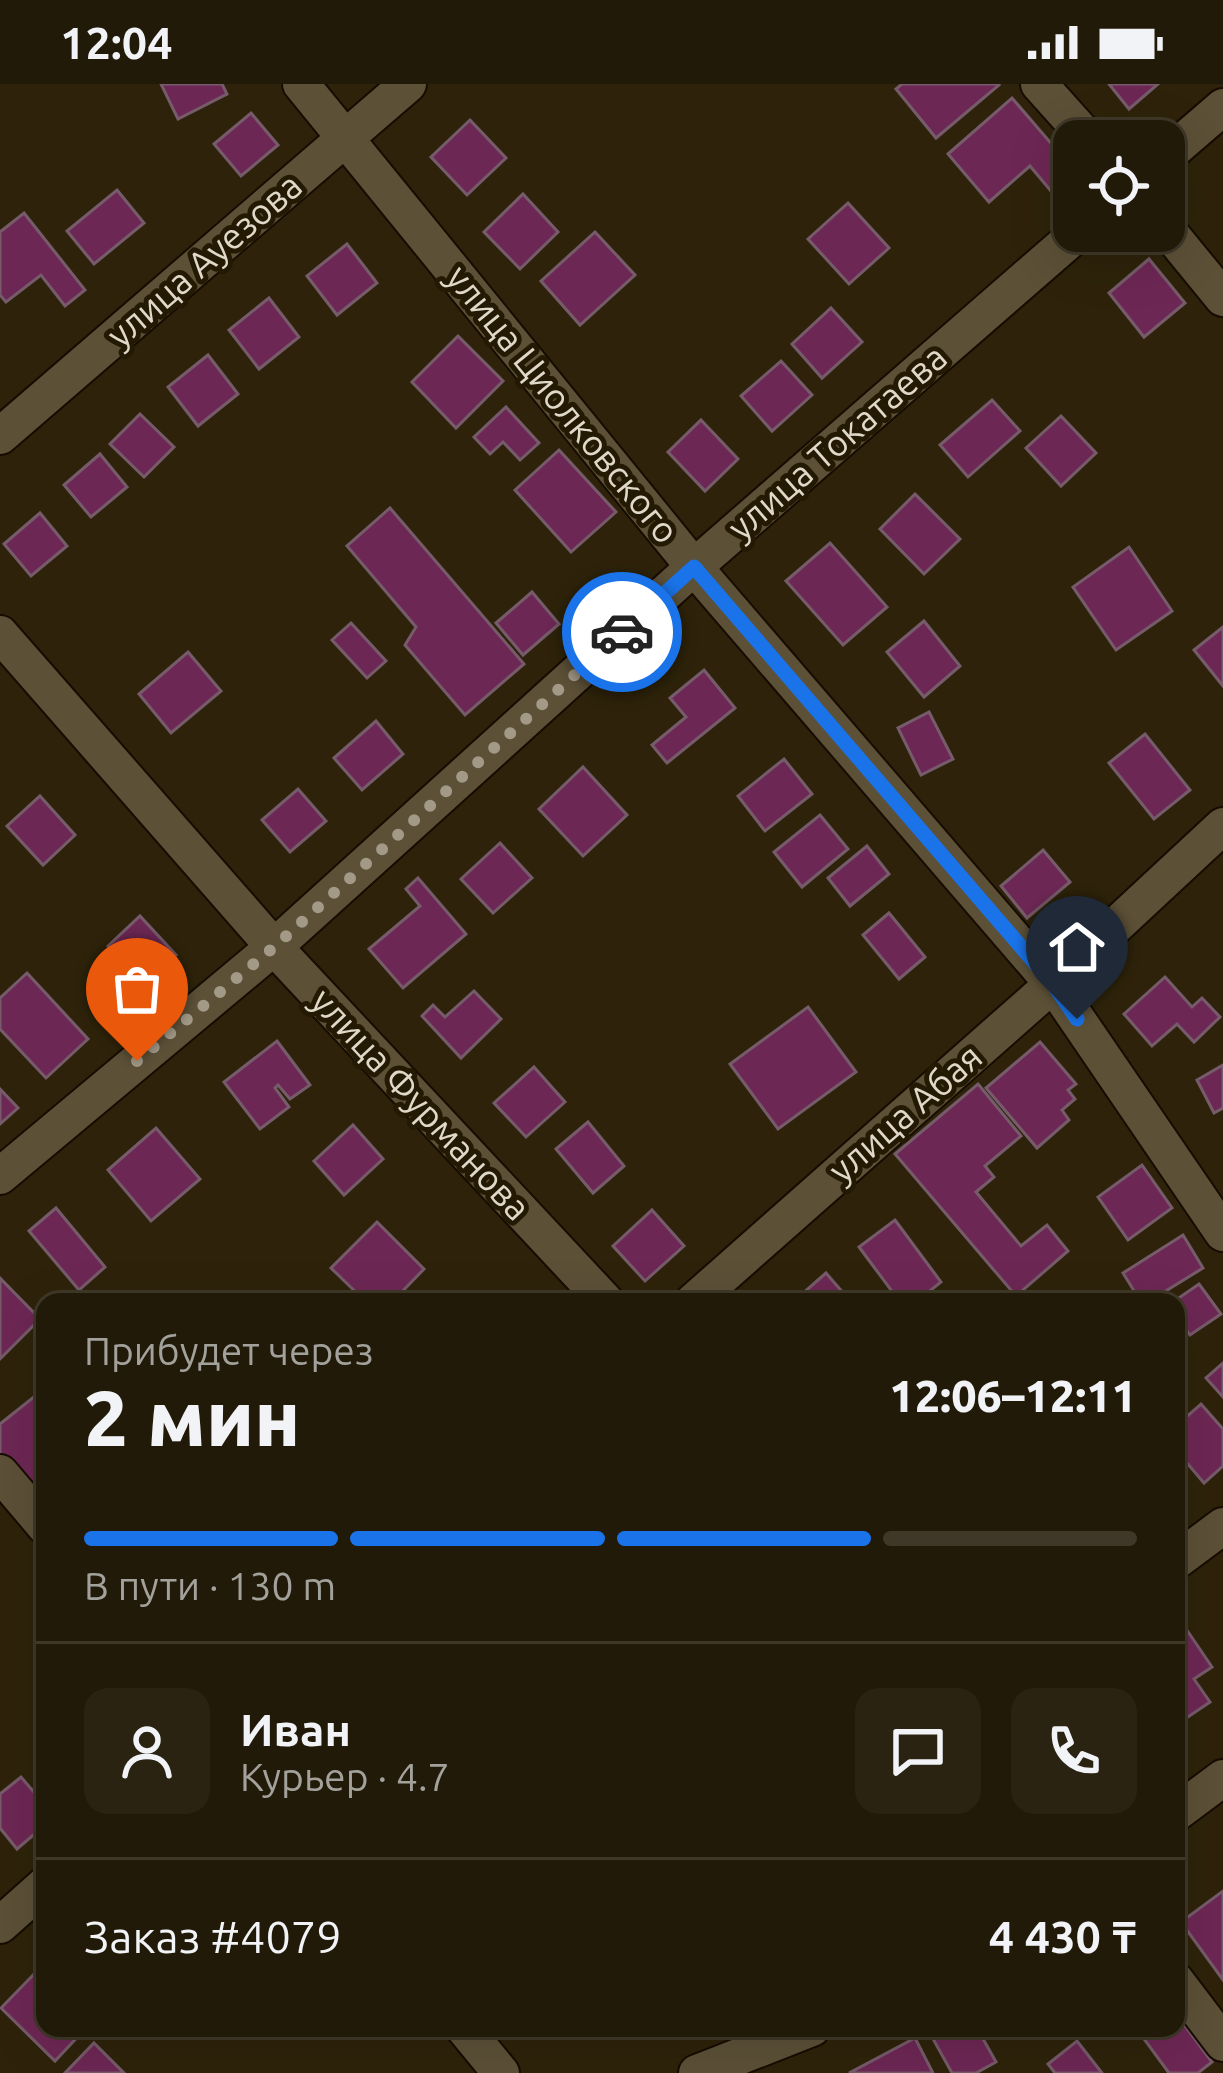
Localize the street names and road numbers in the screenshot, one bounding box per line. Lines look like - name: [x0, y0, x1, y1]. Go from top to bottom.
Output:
- street label: улица Ауезова: [98, 164, 309, 355]
- street label: улица Циолковского: [439, 257, 688, 551]
- street label: улица Токатаева: [719, 336, 954, 548]
- street label: улица Фурманова: [304, 979, 539, 1228]
- street label: улица Абая: [820, 1035, 989, 1190]

